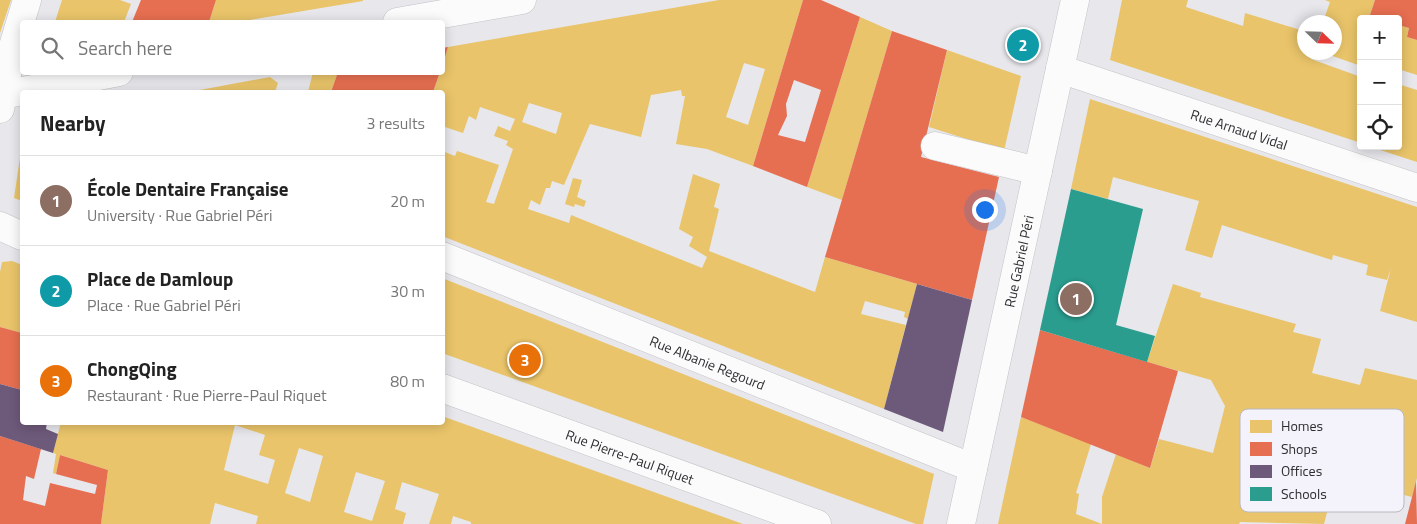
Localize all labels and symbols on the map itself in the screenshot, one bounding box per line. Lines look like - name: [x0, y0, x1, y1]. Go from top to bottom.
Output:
- north arrow: [1297, 15, 1342, 60]
- pin: 2: [1007, 26, 1039, 64]
- street label: Rue Arnaud Vidal: [1188, 103, 1290, 155]
- your location: [972, 197, 998, 223]
- street label: Rue Gabriel Péri: [998, 213, 1038, 309]
- pin: 1: [1060, 280, 1092, 318]
- street label: Rue Albanie Regourd: [647, 330, 768, 395]
- pin: 3: [509, 341, 541, 379]
- legend: [1240, 409, 1404, 512]
- text: Homes: [1281, 415, 1323, 436]
- street label: Rue Pierre-Paul Riquet: [563, 423, 697, 489]
- text: Shops: [1281, 438, 1317, 459]
- text: Offices: [1281, 460, 1322, 481]
- text: Schools: [1281, 483, 1327, 504]

